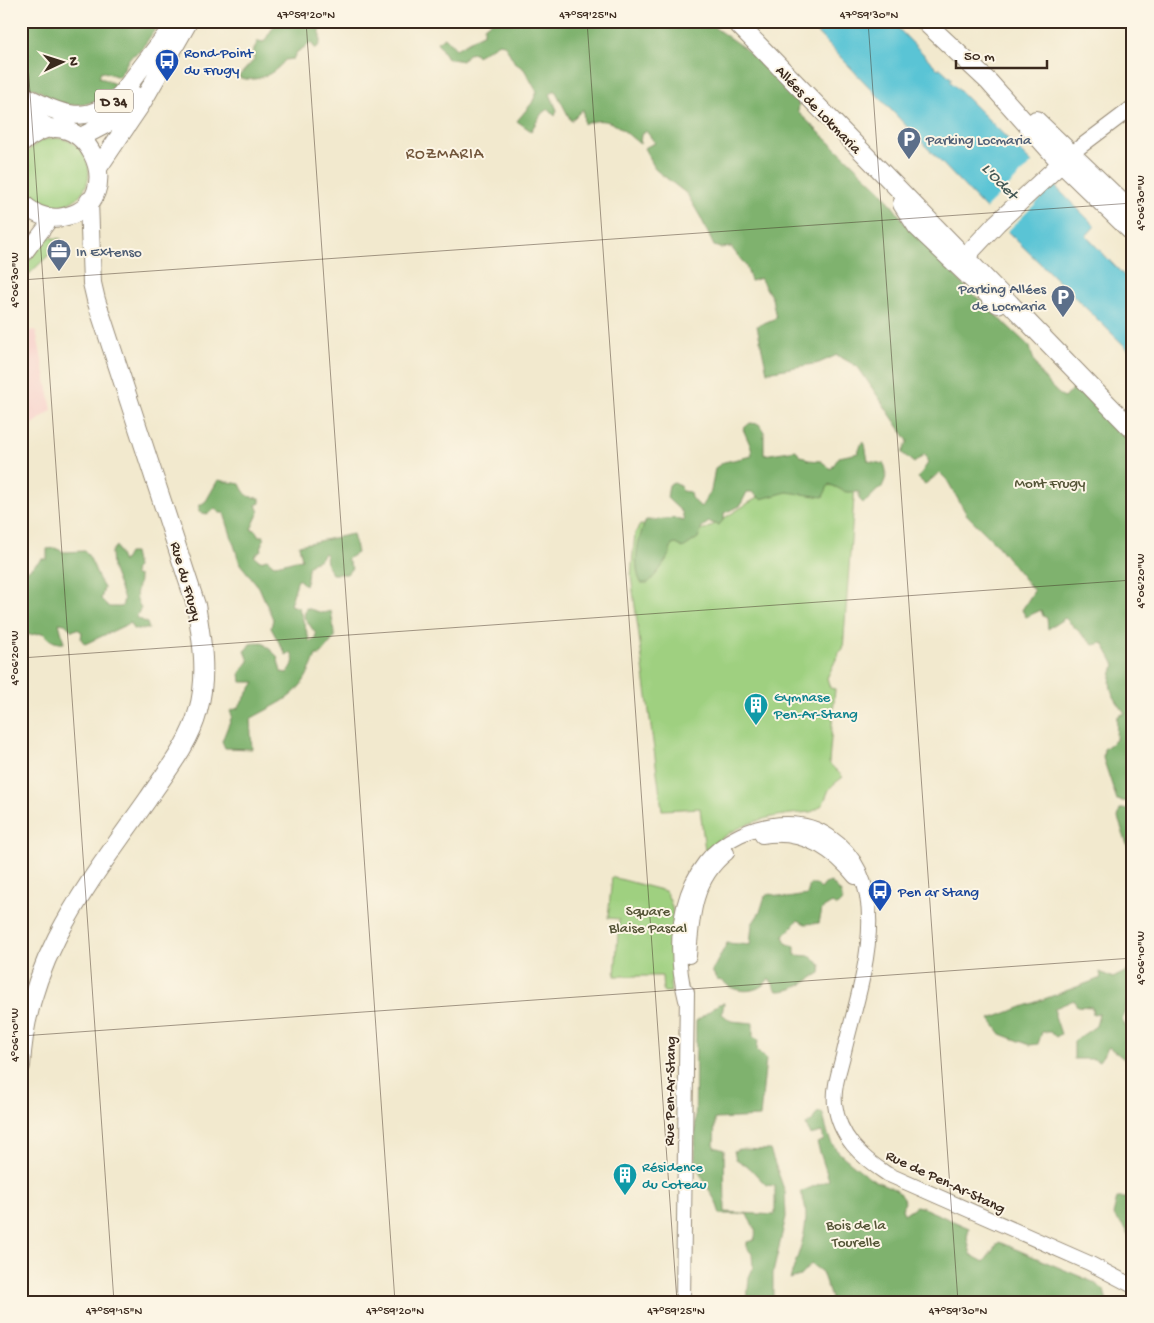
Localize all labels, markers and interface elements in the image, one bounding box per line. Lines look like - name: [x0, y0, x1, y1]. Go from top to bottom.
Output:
- text: 47°59'20"N: [277, 9, 335, 23]
- text: 47°59'25"N: [559, 9, 617, 23]
- text: 47°59'30"N: [840, 9, 898, 23]
- north arrow: [38, 38, 88, 88]
- scale bar: [956, 38, 1048, 70]
- place label: Rond-Point du Frugy: [184, 45, 255, 80]
- bus stop icon: Rond-Point du Frugy: [154, 48, 180, 82]
- text: 50 m: [964, 48, 995, 66]
- text: N: [64, 56, 81, 66]
- street label: Allées de Lokmaria: [771, 62, 865, 159]
- road number: D 34: [95, 90, 133, 112]
- parking icon: Parking Locmaria: [896, 126, 922, 160]
- place label: Parking Locmaria: [925, 132, 1032, 150]
- district label: ROZMARIA: [406, 146, 485, 165]
- water label: L'Odet: [976, 160, 1022, 207]
- text: 4°06'30"W: [1135, 175, 1149, 231]
- office icon: In Extenso: [46, 238, 72, 272]
- place label: In Extenso: [76, 244, 142, 262]
- text: 4°06'30"W: [9, 252, 23, 308]
- place label: Parking Allées de Locmaria: [957, 281, 1047, 316]
- parking icon: Parking Allées de Locmaria: [1050, 284, 1076, 318]
- park label: Mont Frugy: [1015, 475, 1086, 493]
- street label: Rue du Frugy: [165, 540, 205, 624]
- text: 4°06'20"W: [1135, 554, 1149, 608]
- text: 4°06'20"W: [9, 631, 23, 685]
- place label: Gymnase Pen-Ar-Stang: [773, 689, 858, 724]
- building icon: Gymnase Pen-Ar-Stang: [743, 692, 769, 726]
- bus stop icon: Pen ar Stang: [867, 878, 893, 912]
- place label: Pen ar Stang: [897, 884, 979, 902]
- park label: Square Blaise Pascal: [608, 903, 687, 938]
- text: 4°06'10"W: [1135, 931, 1149, 985]
- text: 4°06'10"W: [9, 1008, 23, 1062]
- street label: Rue Pen-Ar-Stang: [661, 1036, 681, 1146]
- street label: Rue de Pen-Ar-Stang: [882, 1147, 1008, 1218]
- place label: Résidence du Coteau: [642, 1159, 707, 1194]
- building icon: Résidence du Coteau: [612, 1162, 638, 1196]
- park label: Bois de la Tourelle: [825, 1217, 886, 1252]
- text: 47°59'15"N: [86, 1305, 142, 1319]
- text: 47°59'20"N: [366, 1305, 424, 1319]
- text: 47°59'25"N: [647, 1305, 705, 1319]
- text: 47°59'30"N: [929, 1305, 987, 1319]

